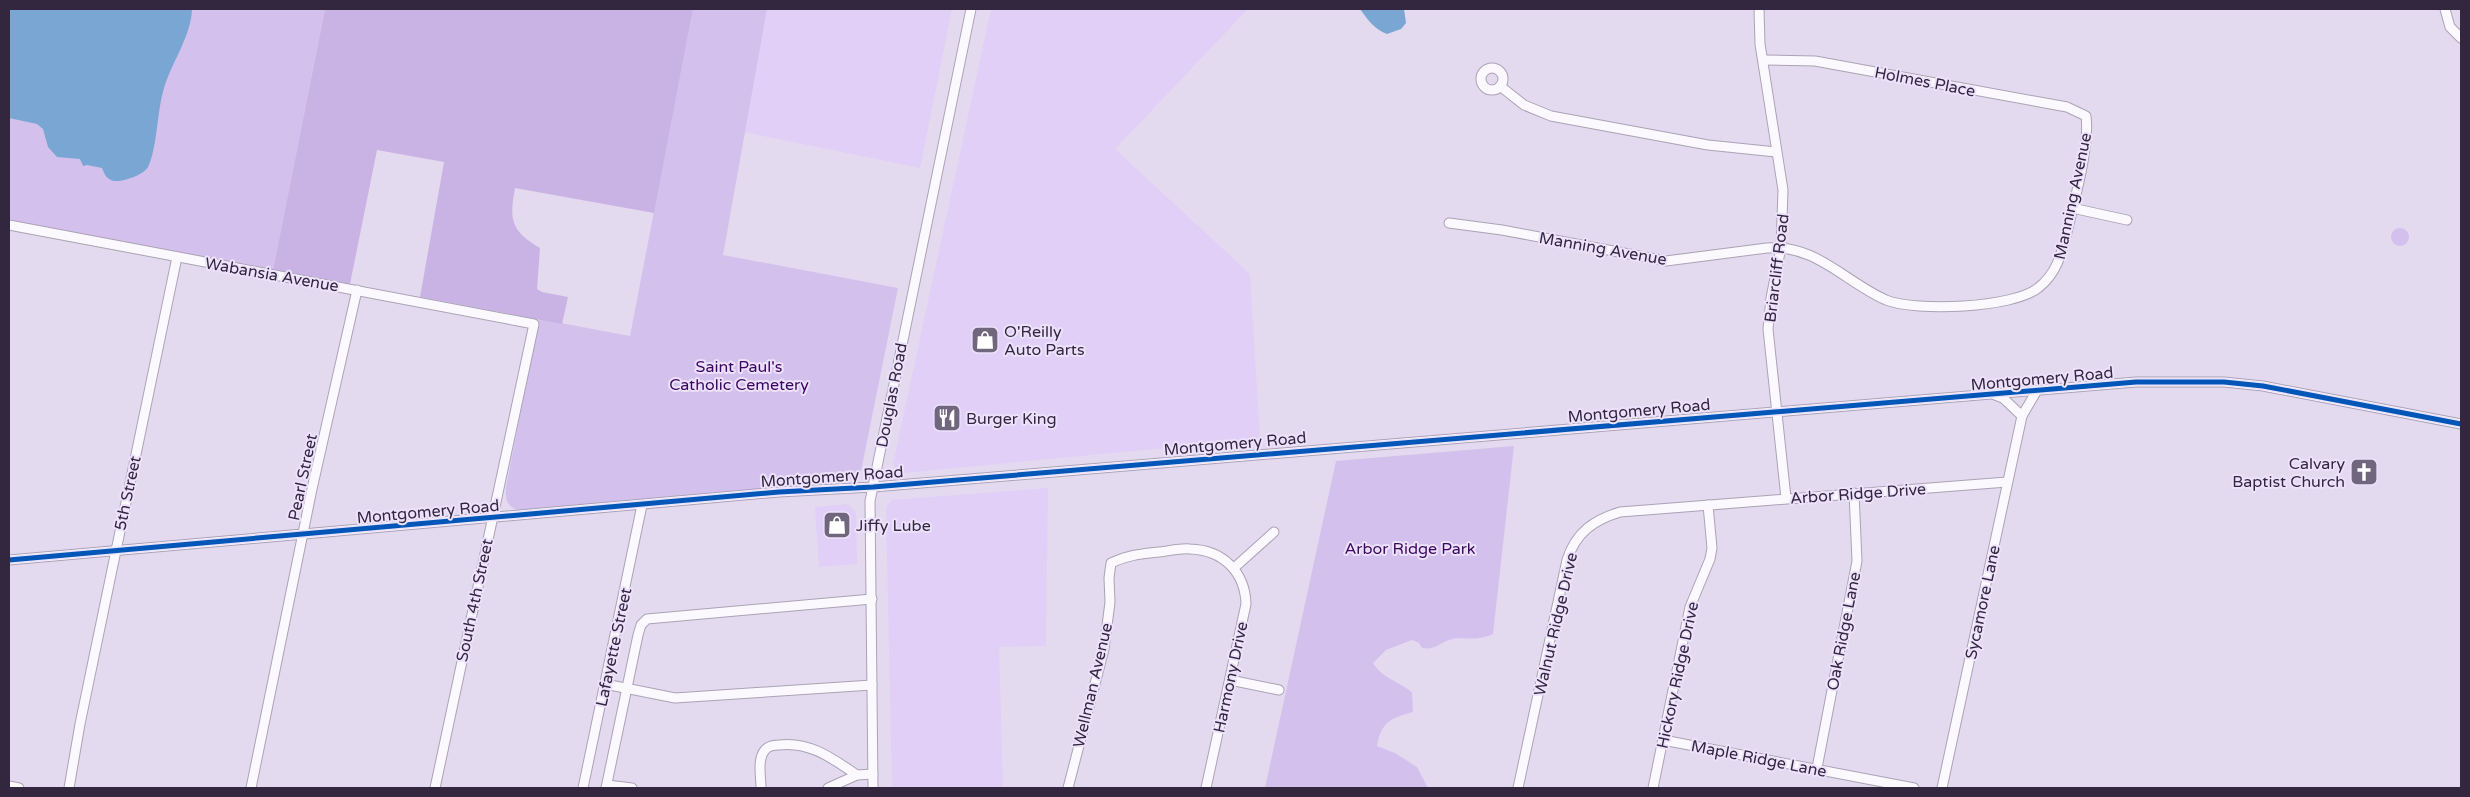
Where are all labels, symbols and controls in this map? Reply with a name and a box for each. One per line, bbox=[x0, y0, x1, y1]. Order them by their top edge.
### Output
street label: Holmes Place bbox=[1873, 62, 1977, 102]
street label: Manning Avenue bbox=[2050, 131, 2096, 261]
street label: Briarcliff Road bbox=[1760, 213, 1794, 324]
street label: Manning Avenue bbox=[1537, 228, 1668, 270]
street label: Wabansia Avenue bbox=[203, 253, 340, 297]
place label: O'Reilly Auto Parts bbox=[1004, 322, 1085, 360]
shop icon: O'Reilly Auto Parts bbox=[970, 325, 1000, 355]
street label: Douglas Road bbox=[872, 341, 912, 449]
park label: Saint Paul's Catholic Cemetery bbox=[669, 357, 809, 395]
street label: Montgomery Road bbox=[1970, 363, 2114, 395]
street label: Montgomery Road bbox=[1567, 395, 1711, 427]
restaurant icon: Burger King bbox=[932, 403, 962, 433]
place label: Burger King bbox=[966, 409, 1057, 429]
street label: Montgomery Road bbox=[1163, 428, 1307, 460]
street label: Pearl Street bbox=[284, 432, 322, 523]
street label: 5th Street bbox=[110, 454, 146, 532]
place label: Calvary Baptist Church bbox=[2232, 454, 2345, 492]
church icon: Calvary Baptist Church bbox=[2349, 457, 2379, 487]
street label: Montgomery Road bbox=[760, 462, 904, 492]
street label: Arbor Ridge Drive bbox=[1789, 479, 1927, 509]
street label: Montgomery Road bbox=[356, 496, 500, 528]
shop icon: Jiffy Lube bbox=[822, 510, 852, 540]
place label: Jiffy Lube bbox=[856, 516, 931, 536]
street label: South 4th Street bbox=[452, 537, 498, 663]
park label: Arbor Ridge Park bbox=[1344, 539, 1476, 559]
street label: Sycamore Lane bbox=[1961, 543, 2005, 661]
street label: Walnut Ridge Drive bbox=[1530, 551, 1582, 698]
street label: Oak Ridge Lane bbox=[1823, 570, 1865, 692]
street label: Lafayette Street bbox=[592, 586, 636, 709]
street label: Hickory Ridge Drive bbox=[1653, 600, 1703, 751]
street label: Harmony Drive bbox=[1209, 620, 1253, 735]
street label: Wellman Avenue bbox=[1069, 621, 1117, 750]
street label: Maple Ridge Lane bbox=[1689, 736, 1828, 782]

